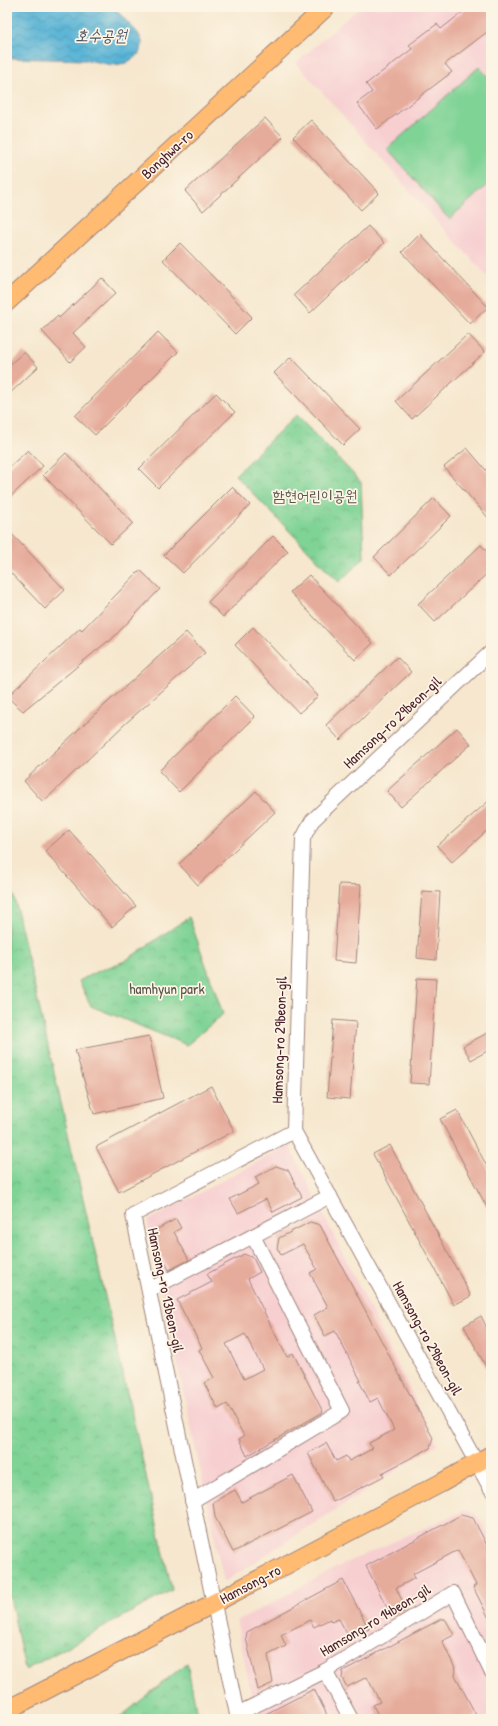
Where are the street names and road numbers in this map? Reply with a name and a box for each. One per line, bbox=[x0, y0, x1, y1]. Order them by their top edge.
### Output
street label: Bonghwa-ro bbox=[136, 124, 198, 184]
street label: Hamsong-ro 29beon-gil bbox=[338, 671, 446, 773]
street label: Hamsong-ro 29beon-gil bbox=[266, 976, 292, 1104]
street label: Hamsong-ro 13beon-gil bbox=[143, 1226, 189, 1354]
street label: Hamsong-ro 29beon-gil bbox=[388, 1277, 468, 1399]
street label: Hamsong-ro bbox=[216, 1559, 284, 1609]
street label: Hamsong-ro 14beon-gil bbox=[316, 1579, 434, 1661]

